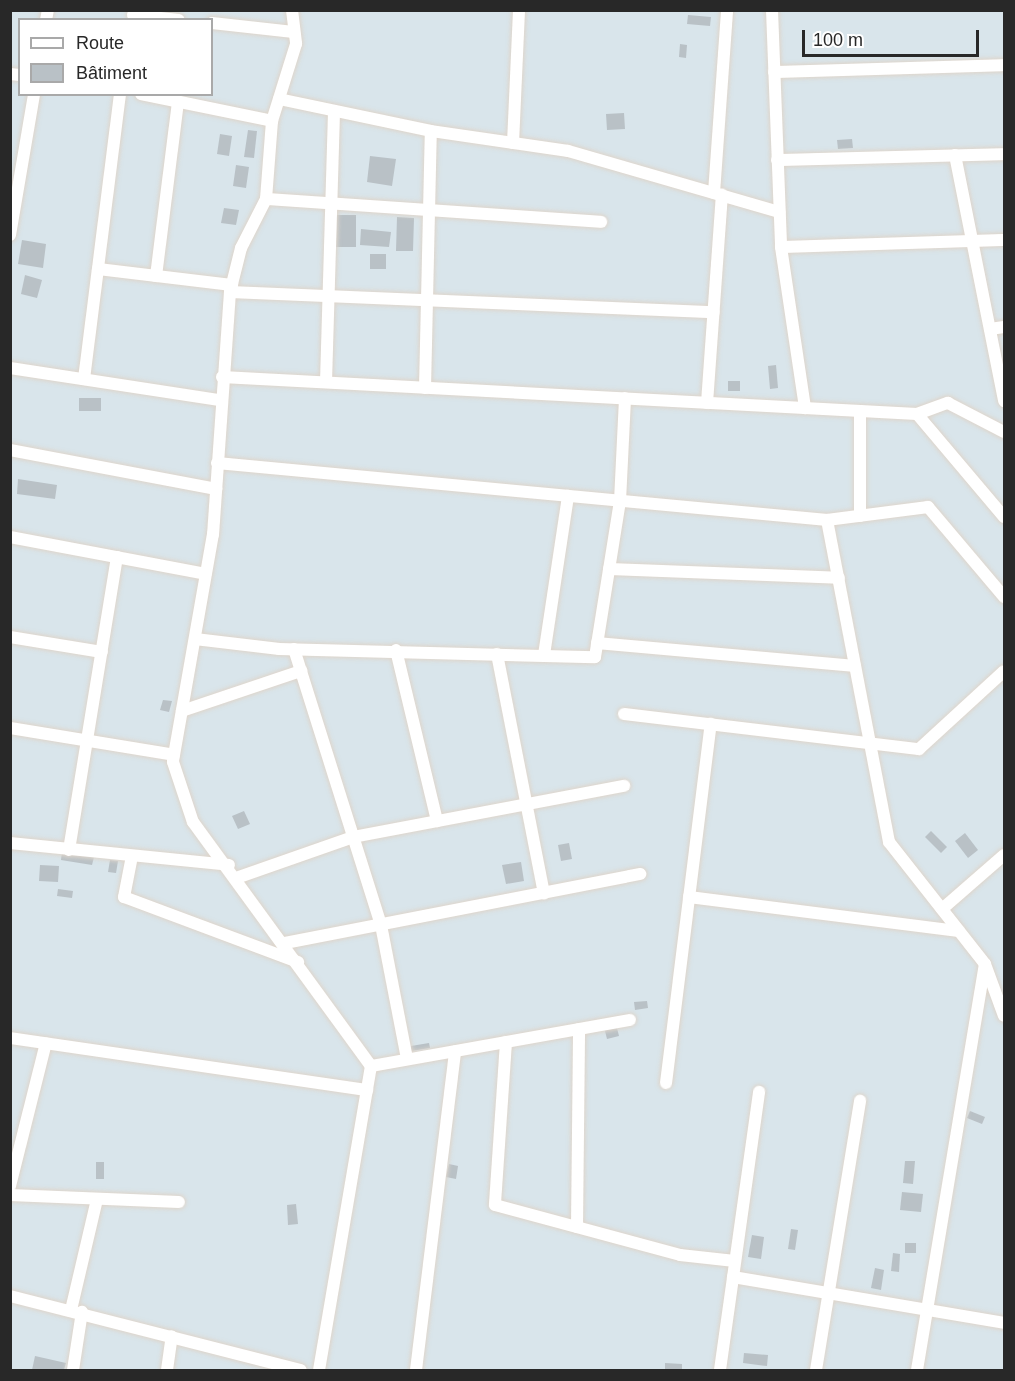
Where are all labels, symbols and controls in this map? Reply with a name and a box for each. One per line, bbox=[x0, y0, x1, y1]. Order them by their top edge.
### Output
legend bbox=[18, 18, 213, 96]
scale bar bbox=[805, 18, 982, 56]
text: 100 m bbox=[813, 30, 863, 50]
text: Route bbox=[76, 33, 124, 53]
text: Bâtiment bbox=[76, 63, 147, 83]

